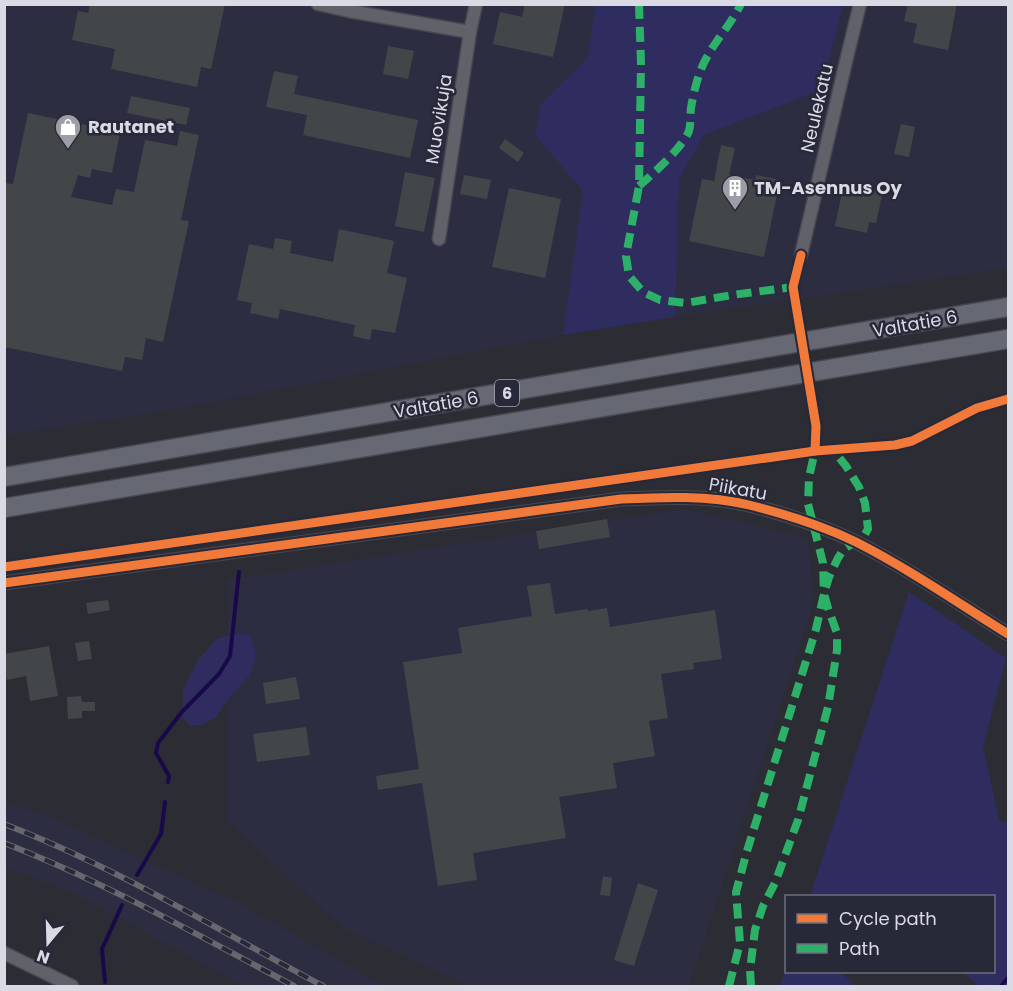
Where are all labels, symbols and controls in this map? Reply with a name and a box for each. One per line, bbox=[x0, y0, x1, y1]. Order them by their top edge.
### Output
street label: Neulekatu bbox=[794, 61, 839, 155]
street label: Muovikuja bbox=[419, 72, 458, 166]
shop icon: Rautanet bbox=[53, 112, 83, 150]
place label: Rautanet bbox=[88, 114, 174, 139]
building icon: TM-Asennus Oy bbox=[720, 173, 750, 211]
place label: TM-Asennus Oy bbox=[754, 175, 902, 200]
street label: Valtatie 6 bbox=[870, 304, 959, 343]
road number: 6 bbox=[495, 380, 519, 406]
street label: Valtatie 6 bbox=[391, 385, 480, 424]
street label: Piikatu bbox=[707, 471, 769, 506]
legend bbox=[785, 895, 995, 973]
text: Cycle path bbox=[839, 906, 937, 931]
north arrow bbox=[18, 913, 78, 973]
text: Path bbox=[839, 936, 880, 961]
text: N bbox=[34, 944, 53, 970]

